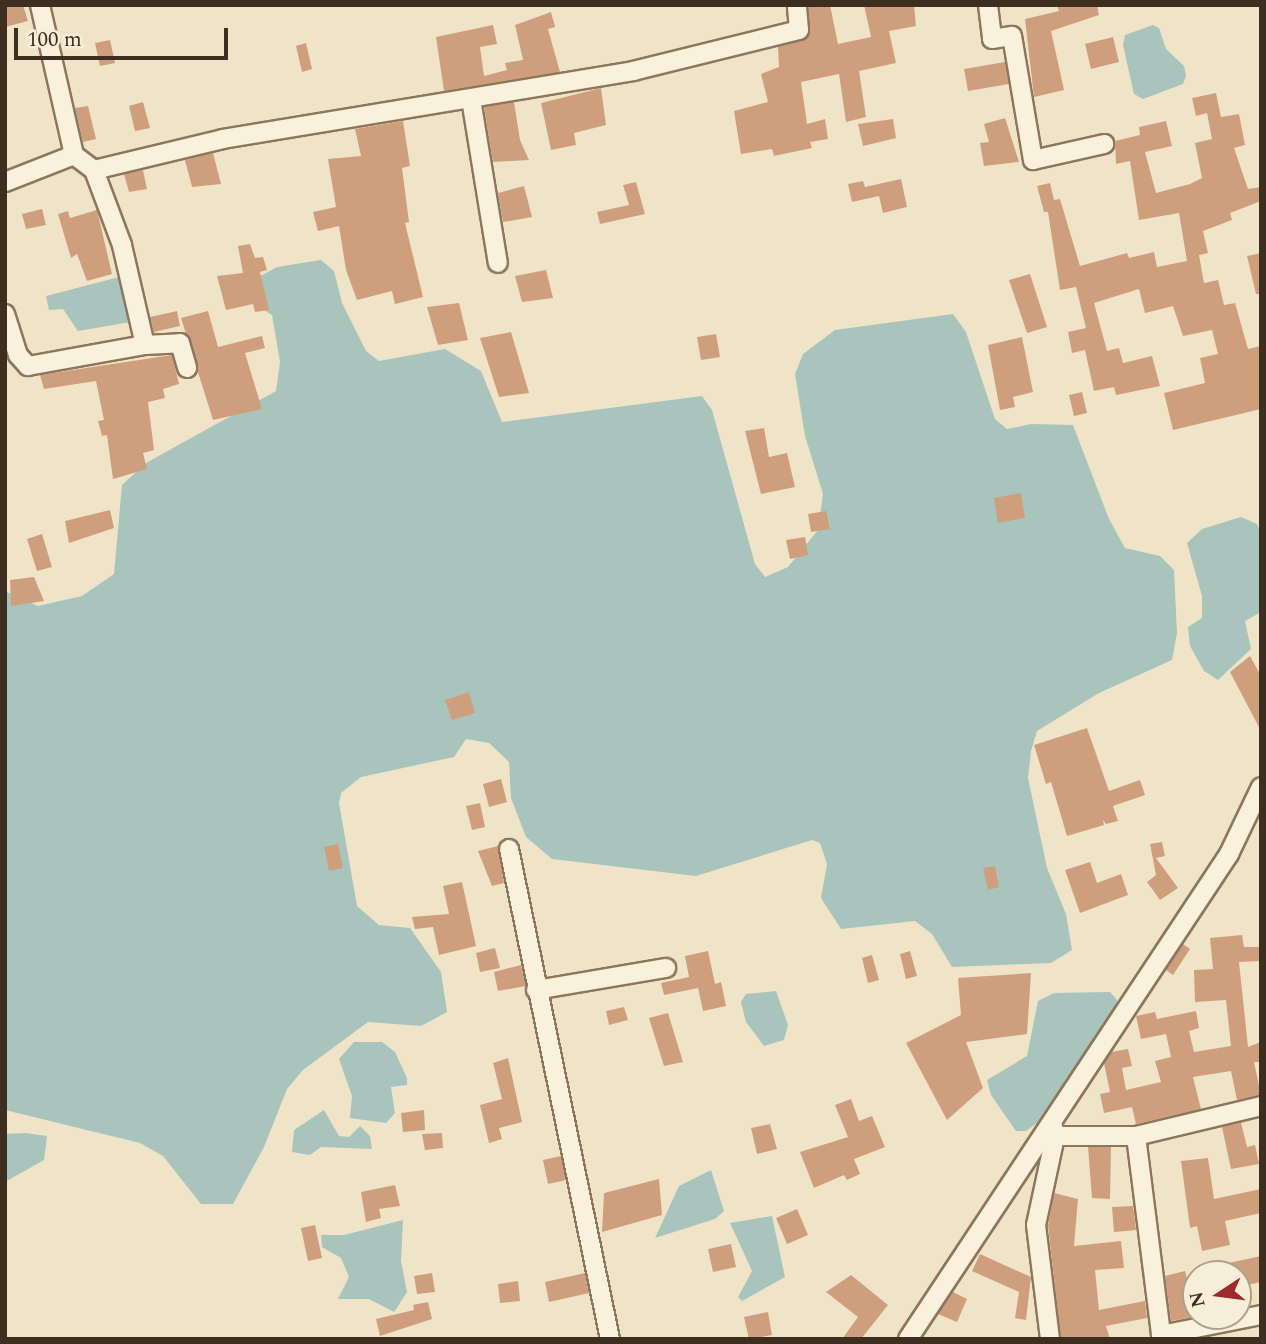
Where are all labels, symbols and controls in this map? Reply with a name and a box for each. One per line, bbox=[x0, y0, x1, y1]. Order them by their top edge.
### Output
scale bar bbox=[18, 14, 231, 58]
text: 100 m bbox=[27, 24, 82, 56]
north arrow bbox=[1182, 1260, 1252, 1330]
text: N bbox=[1182, 1289, 1214, 1310]

